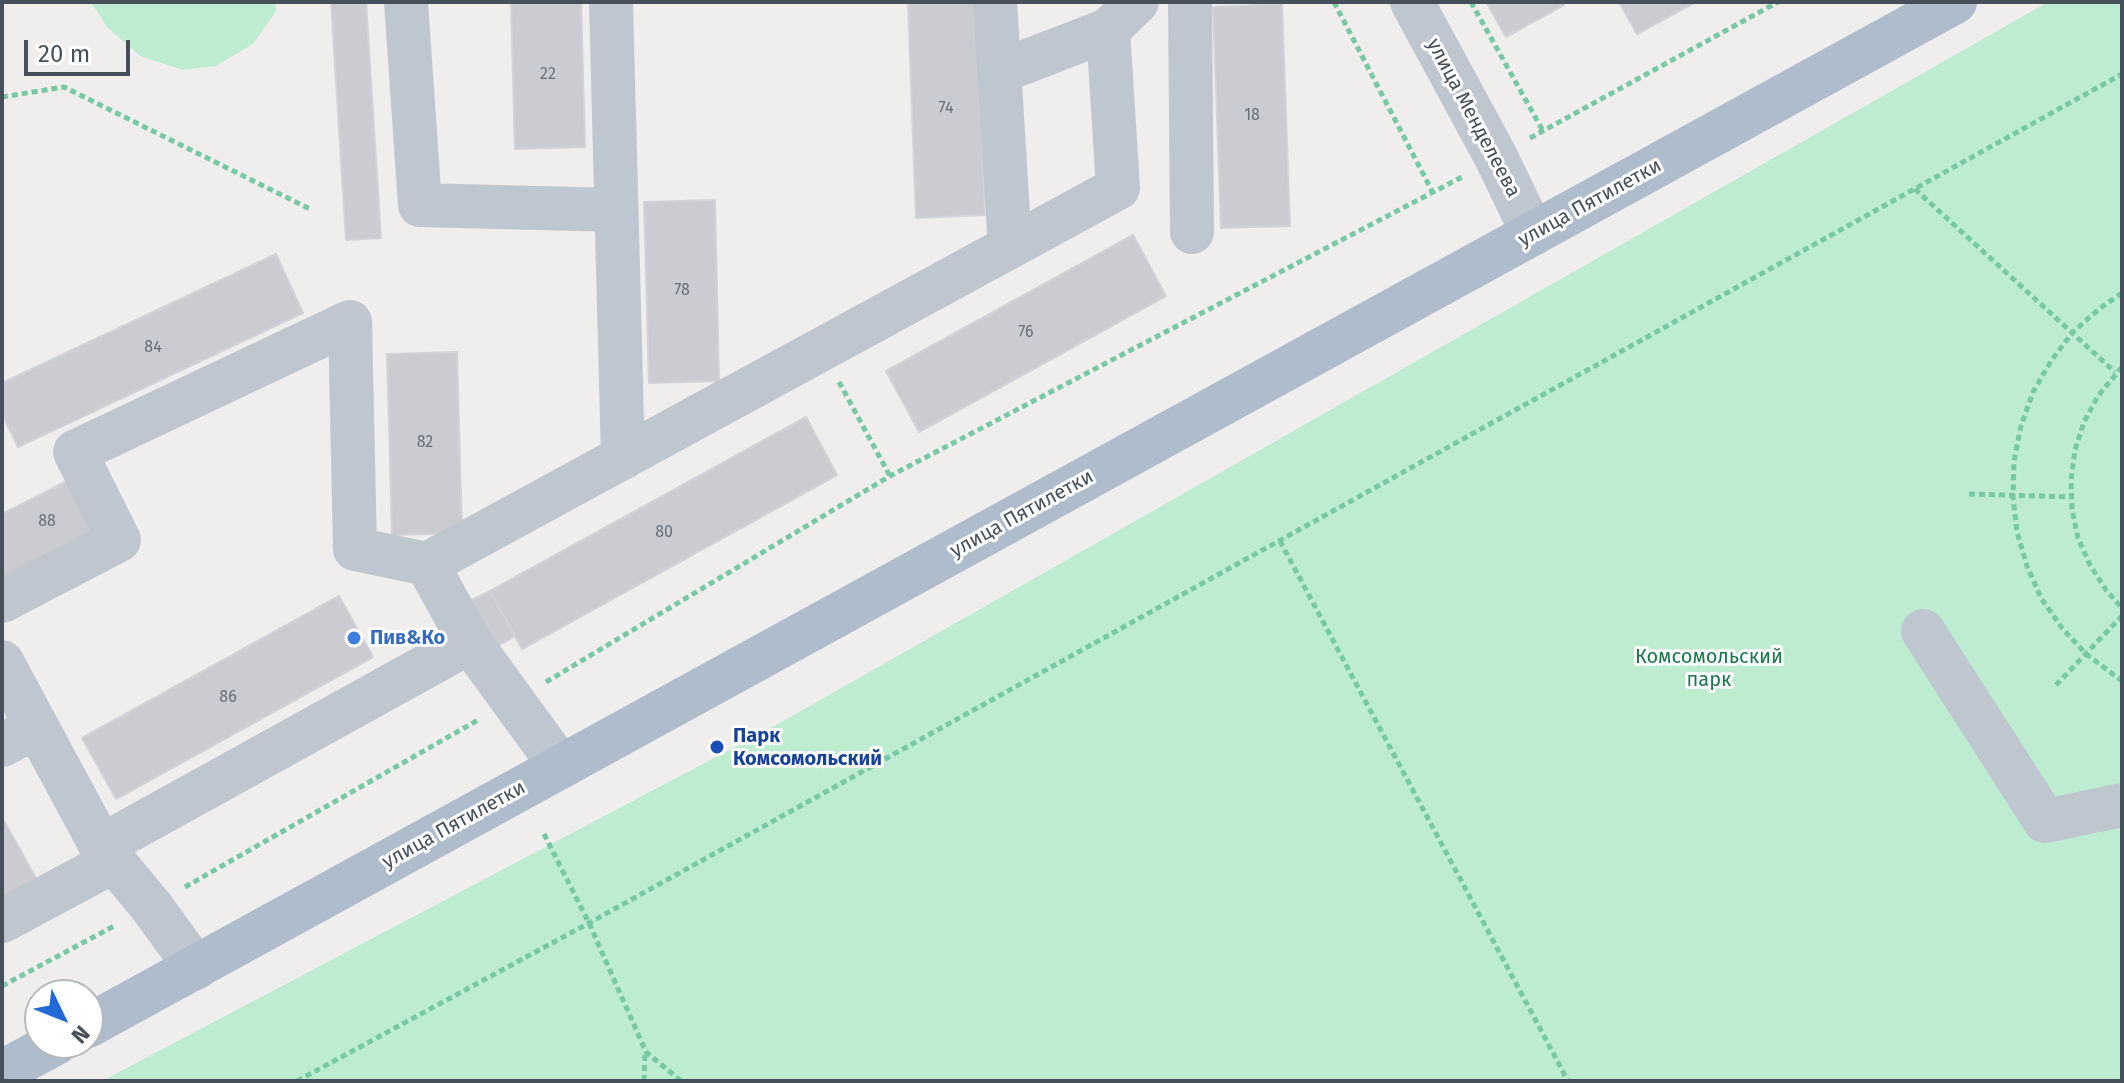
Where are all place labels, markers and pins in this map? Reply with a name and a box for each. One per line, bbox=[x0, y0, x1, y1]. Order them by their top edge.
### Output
place label: Пив&Ко bbox=[370, 626, 445, 650]
marker: Пив&Ко bbox=[345, 629, 363, 647]
place label: Парк Комсомольский bbox=[733, 724, 882, 771]
marker: Парк Комсомольский bbox=[708, 738, 726, 756]

